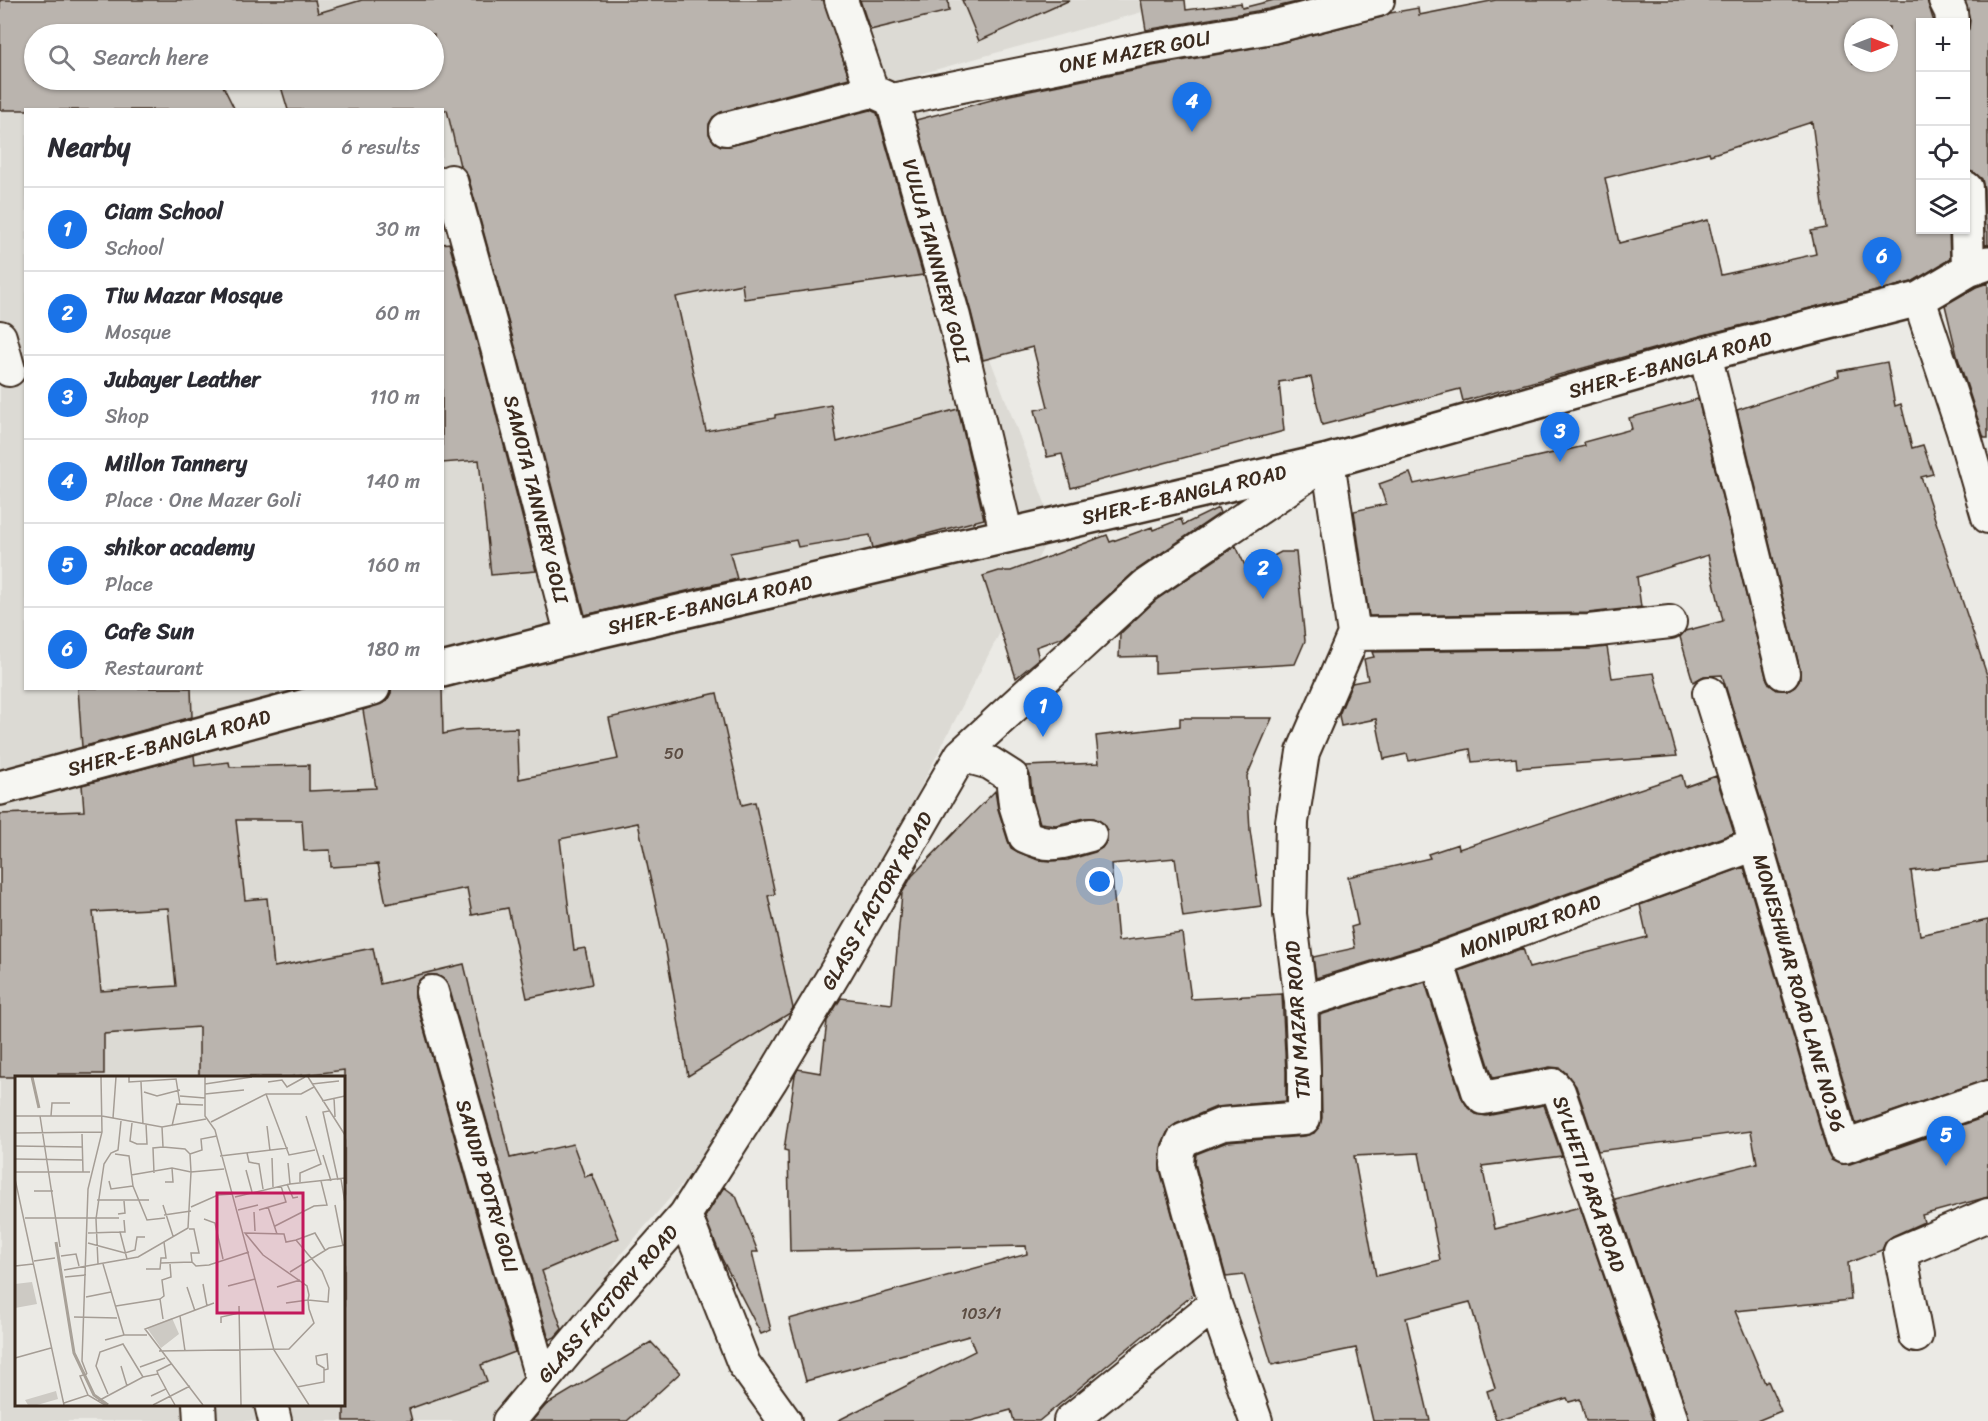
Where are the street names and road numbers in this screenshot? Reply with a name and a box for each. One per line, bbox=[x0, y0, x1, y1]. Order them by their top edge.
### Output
street label: ONE MAZER GOLI bbox=[1056, 20, 1214, 84]
street label: VULUA TANNNERY GOLI bbox=[892, 155, 980, 368]
street label: SHER-E-BANGLA ROAD bbox=[1564, 321, 1776, 409]
street label: SAMOTA TANNERY GOLI bbox=[493, 391, 579, 608]
street label: SHER-E-BANGLA ROAD bbox=[1078, 454, 1290, 536]
street label: SHER-E-BANGLA ROAD bbox=[604, 564, 816, 646]
street label: SHER-E-BANGLA ROAD bbox=[63, 699, 275, 787]
street label: GLASS FACTORY ROAD bbox=[811, 805, 943, 997]
street label: MONESHWAR ROAD LANE NO.96 bbox=[1742, 850, 1856, 1136]
street label: MONIPURI ROAD bbox=[1454, 884, 1606, 968]
street label: TIN MAZAR ROAD bbox=[1275, 940, 1321, 1100]
street label: SYLHETI PARA ROAD bbox=[1542, 1091, 1636, 1277]
street label: SANDIP POTRY GOLI bbox=[445, 1095, 529, 1277]
street label: GLASS FACTORY ROAD bbox=[529, 1216, 687, 1392]

